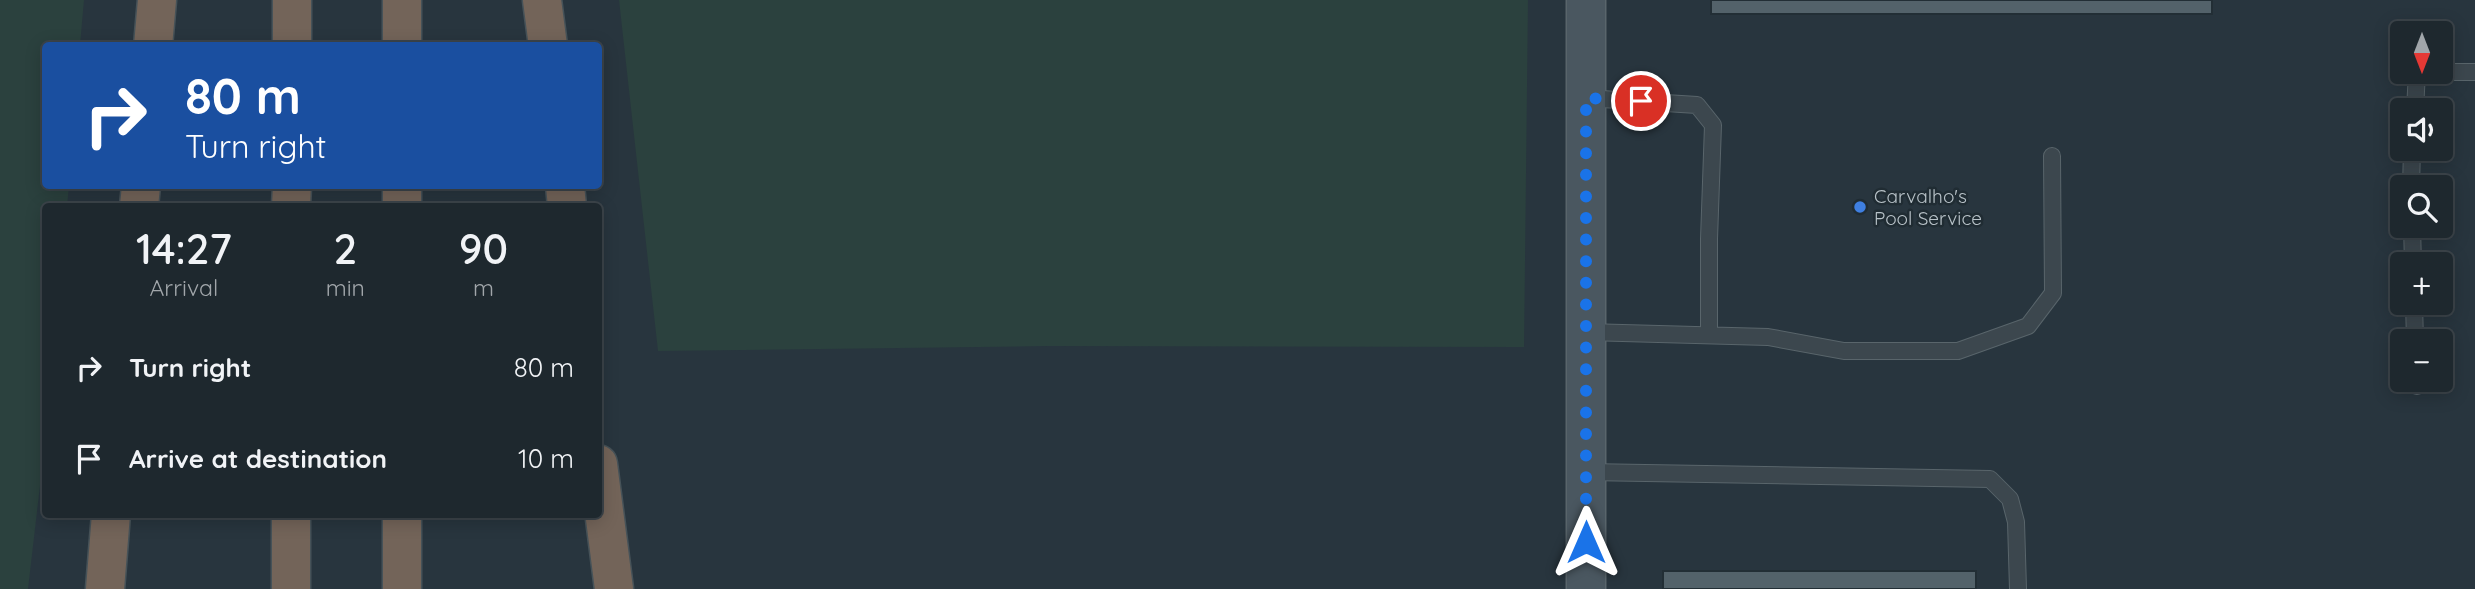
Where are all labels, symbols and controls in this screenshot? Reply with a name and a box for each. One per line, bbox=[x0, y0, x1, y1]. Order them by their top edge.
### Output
north arrow bbox=[2390, 21, 2454, 84]
map controls bbox=[2390, 21, 2453, 392]
text: 80 m bbox=[185, 65, 301, 126]
icon: right bbox=[70, 70, 161, 161]
pin bbox=[1611, 71, 1671, 131]
icon: arrive bbox=[1622, 82, 1660, 120]
button: sound bbox=[2390, 98, 2453, 161]
text: Turn right bbox=[185, 126, 326, 166]
button: search bbox=[2390, 175, 2453, 238]
place label: Carvalho's Pool Service bbox=[1874, 184, 1982, 230]
marker: Carvalho's Pool Service bbox=[1852, 199, 1868, 215]
text: 14:27 bbox=[136, 222, 232, 275]
text: 2 bbox=[333, 222, 357, 275]
text: 90 bbox=[459, 222, 508, 275]
button: + bbox=[2390, 252, 2453, 315]
text: Arrival bbox=[149, 273, 218, 302]
text: min bbox=[326, 273, 365, 302]
text: m bbox=[473, 273, 494, 302]
button: − bbox=[2390, 329, 2453, 392]
icon: right bbox=[70, 349, 108, 387]
text: Turn right bbox=[129, 351, 251, 384]
text: 80 m bbox=[514, 351, 574, 384]
icon: arrive bbox=[70, 440, 108, 478]
text: Arrive at destination bbox=[129, 442, 387, 475]
text: 10 m bbox=[518, 442, 574, 475]
position arrow bbox=[1549, 505, 1623, 579]

